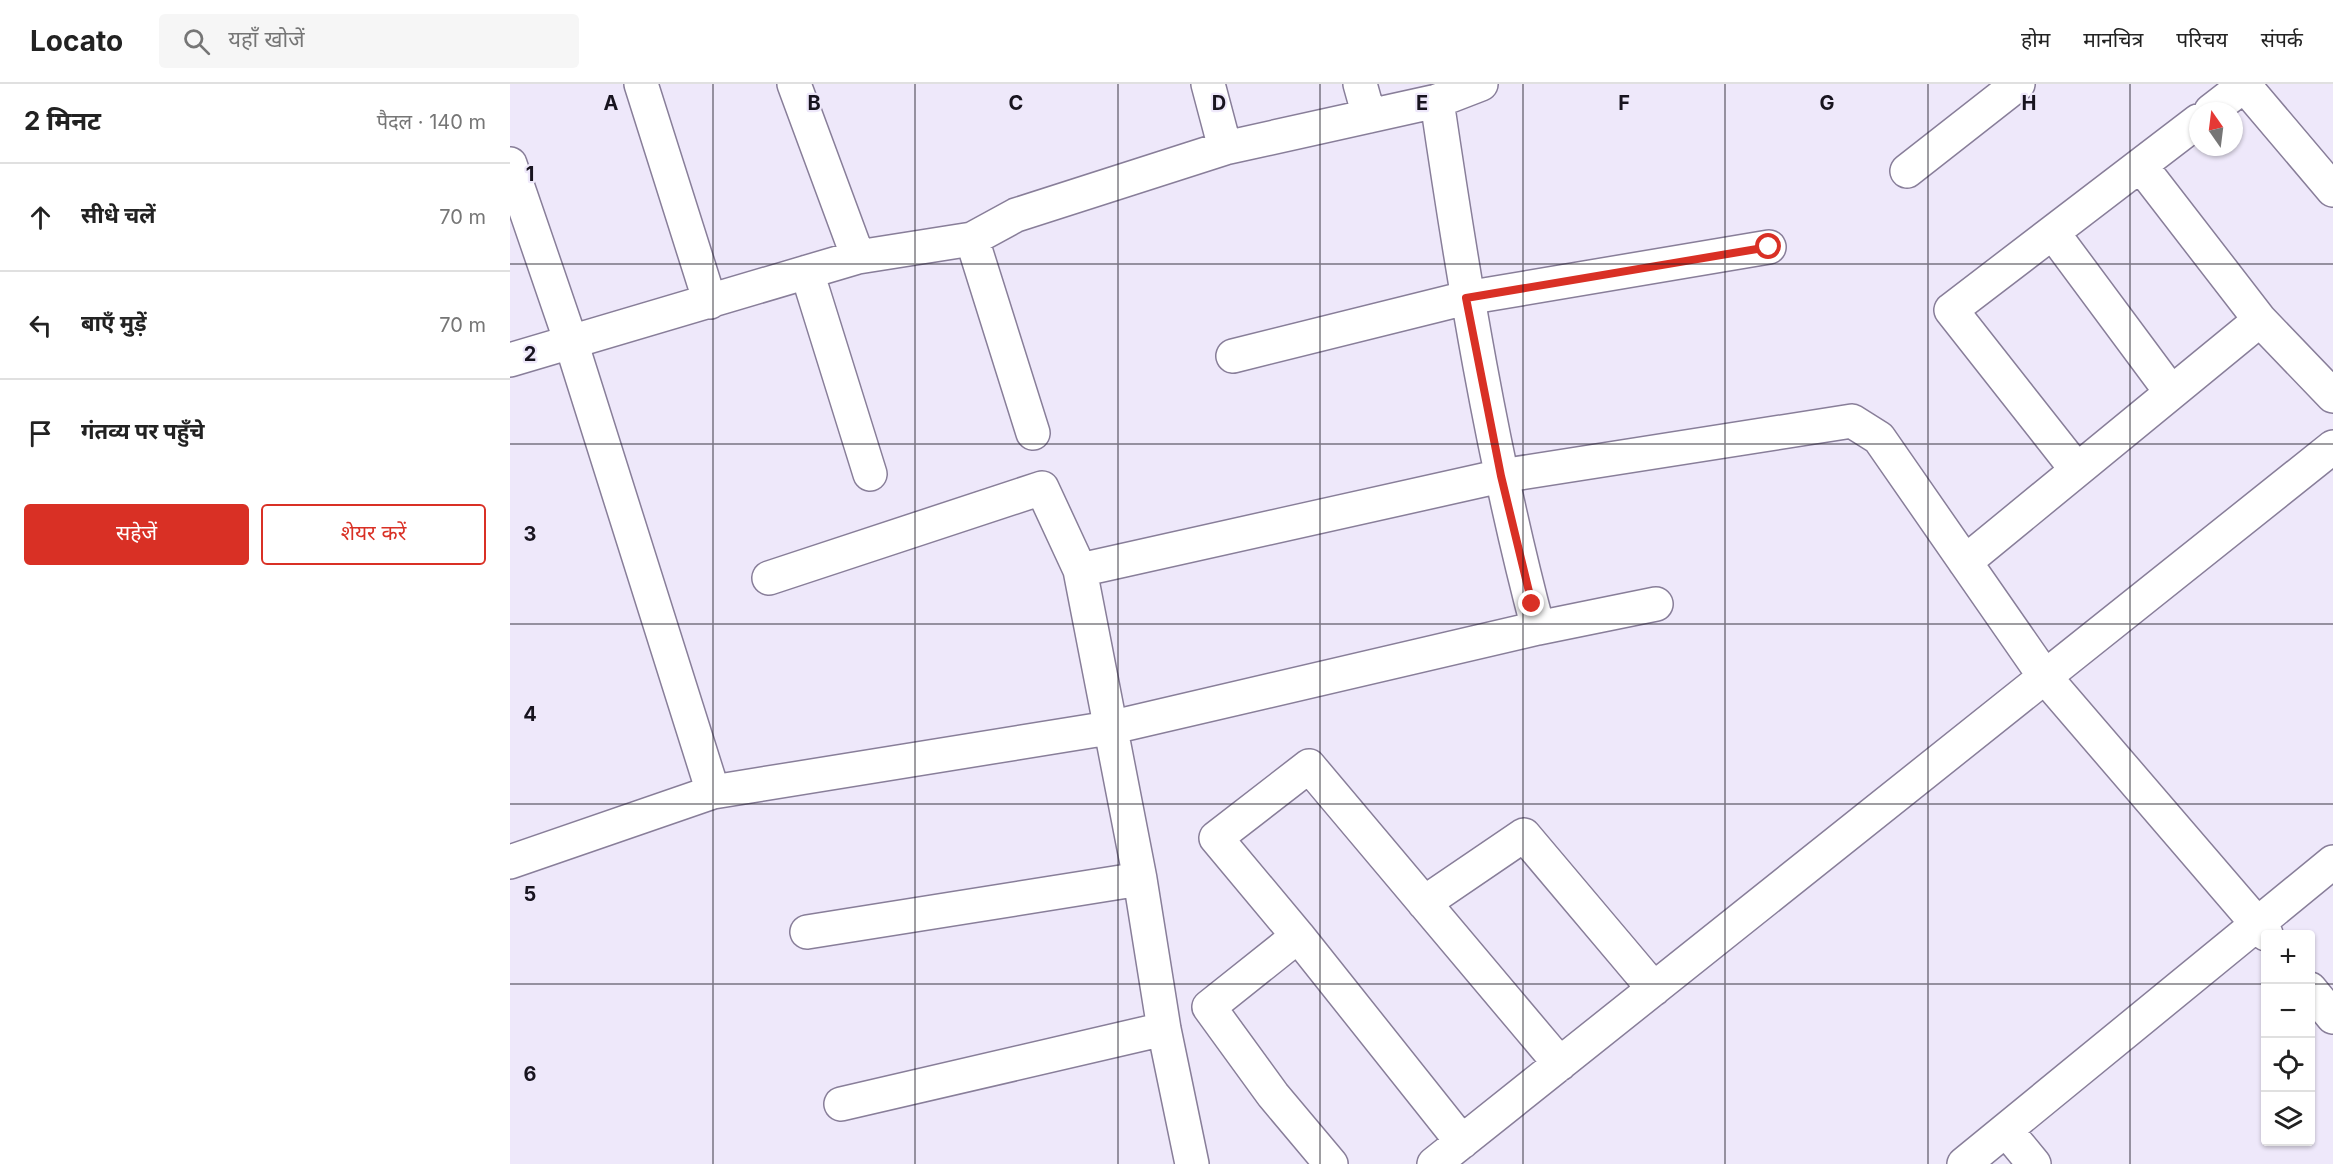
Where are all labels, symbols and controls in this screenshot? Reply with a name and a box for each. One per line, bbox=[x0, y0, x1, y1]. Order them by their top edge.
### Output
search box bbox=[159, 14, 579, 68]
text: Locato bbox=[30, 24, 123, 58]
icon: search bbox=[180, 25, 213, 58]
text: यहाँ खोजें bbox=[228, 26, 305, 52]
text: होम bbox=[2021, 27, 2050, 52]
text: मानचित्र bbox=[2083, 27, 2143, 52]
text: परिचय bbox=[2176, 27, 2228, 52]
text: संपर्क bbox=[2261, 27, 2303, 52]
text: A bbox=[604, 91, 619, 115]
text: B bbox=[807, 91, 821, 115]
text: C bbox=[1009, 91, 1023, 115]
text: D bbox=[1212, 91, 1226, 115]
text: E bbox=[1416, 91, 1428, 115]
text: F bbox=[1618, 91, 1630, 115]
text: G bbox=[1819, 91, 1835, 115]
text: H bbox=[2022, 91, 2036, 115]
north arrow bbox=[2189, 102, 2243, 156]
text: 2 मिनट bbox=[24, 105, 101, 136]
text: पैदल · 140 m bbox=[377, 110, 486, 134]
text: 1 bbox=[526, 162, 534, 186]
icon: ahead bbox=[24, 201, 57, 234]
text: सीधे चलें bbox=[81, 202, 156, 228]
text: 70 m bbox=[439, 205, 486, 229]
route start bbox=[1755, 233, 1781, 259]
icon: left bbox=[24, 309, 57, 342]
text: बाएँ मुड़ें bbox=[81, 310, 147, 336]
text: 70 m bbox=[439, 313, 486, 337]
text: 2 bbox=[524, 342, 536, 366]
icon: arrive bbox=[24, 417, 57, 450]
text: गंतव्य पर पहुँचे bbox=[81, 418, 205, 444]
button: सहेजें bbox=[24, 504, 249, 565]
button: शेयर करें bbox=[261, 504, 486, 565]
text: 3 bbox=[524, 522, 536, 546]
route end bbox=[1518, 590, 1544, 616]
text: 4 bbox=[523, 702, 537, 726]
text: 5 bbox=[524, 882, 536, 906]
map controls bbox=[2261, 930, 2315, 1146]
button: + bbox=[2261, 930, 2315, 984]
button: − bbox=[2261, 984, 2315, 1038]
button: locate bbox=[2261, 1038, 2315, 1092]
text: 6 bbox=[524, 1062, 537, 1086]
button: layers bbox=[2261, 1092, 2315, 1146]

